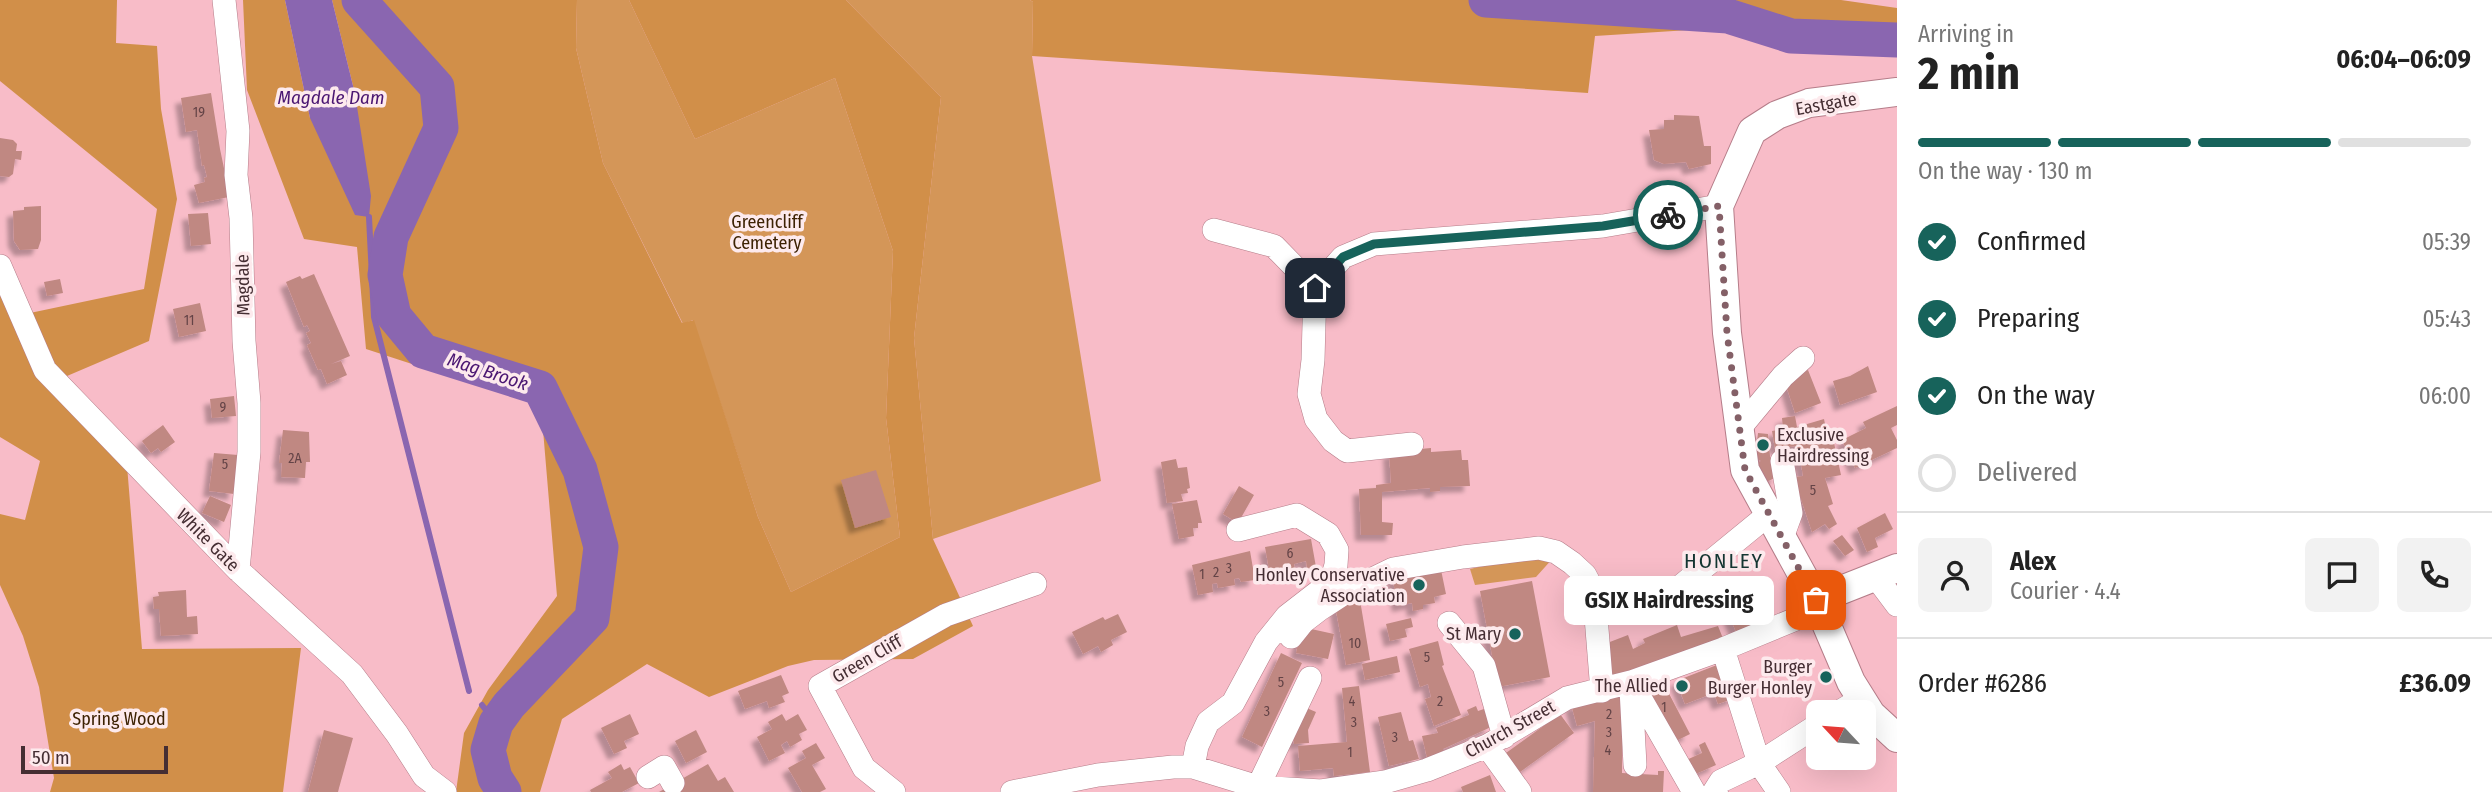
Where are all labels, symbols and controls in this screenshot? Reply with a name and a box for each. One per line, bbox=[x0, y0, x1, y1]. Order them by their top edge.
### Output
text: Arriving in bbox=[1918, 20, 2014, 48]
text: 06:04–06:09 bbox=[2336, 44, 2471, 75]
text: 2 min bbox=[1918, 46, 2020, 101]
water label: Magdale Dam bbox=[278, 86, 384, 109]
street label: Eastgate bbox=[1794, 88, 1858, 120]
house number: 19 bbox=[193, 104, 205, 121]
text: On the way · 130 m bbox=[1918, 157, 2092, 185]
courier bbox=[1633, 180, 1703, 250]
icon: bike bbox=[1649, 196, 1687, 234]
park label: Greencliff Cemetery bbox=[731, 211, 804, 254]
icon: check bbox=[1918, 223, 1956, 261]
text: Confirmed bbox=[1977, 226, 2087, 257]
text: 05:39 bbox=[2422, 228, 2471, 256]
street label: Magdale bbox=[231, 254, 255, 316]
pin bbox=[1285, 258, 1345, 318]
icon: home bbox=[1296, 269, 1334, 307]
icon: check bbox=[1918, 300, 1956, 338]
text: Preparing bbox=[1977, 303, 2079, 334]
text: 05:43 bbox=[2423, 305, 2471, 333]
house number: 11 bbox=[184, 312, 194, 329]
water label: Mag Brook bbox=[445, 348, 531, 395]
icon: check bbox=[1918, 377, 1956, 415]
text: On the way bbox=[1977, 380, 2095, 411]
text: 06:00 bbox=[2419, 382, 2471, 410]
house number: 9 bbox=[220, 399, 227, 416]
place label: Exclusive Hairdressing bbox=[1777, 424, 1870, 467]
marker: Exclusive Hairdressing bbox=[1755, 437, 1771, 453]
house number: 2A bbox=[288, 450, 302, 467]
house number: 5 bbox=[222, 456, 228, 473]
text: Delivered bbox=[1977, 457, 2078, 488]
house number: 5 bbox=[1810, 482, 1816, 499]
street label: White Gate bbox=[172, 504, 244, 576]
button: person bbox=[1918, 538, 1992, 612]
button: chat bbox=[2305, 538, 2379, 612]
button: phone bbox=[2397, 538, 2471, 612]
house number: 6 bbox=[1287, 545, 1294, 562]
text: Alex bbox=[2010, 546, 2056, 577]
district label: HONLEY bbox=[1684, 548, 1764, 574]
house number: 3 bbox=[1226, 560, 1232, 577]
house number: 2 bbox=[1213, 564, 1219, 581]
place label: Honley Conservative Association bbox=[1255, 564, 1405, 607]
house number: 1 bbox=[1199, 566, 1205, 583]
pin bbox=[1786, 570, 1846, 630]
callout: GSIX Hairdressing bbox=[1564, 576, 1774, 624]
marker: Honley Conservative Association bbox=[1411, 577, 1427, 593]
text: Courier · 4.4 bbox=[2010, 577, 2121, 605]
icon: bag bbox=[1797, 581, 1835, 619]
text: GSIX Hairdressing bbox=[1584, 586, 1754, 614]
place label: St Mary bbox=[1446, 623, 1501, 645]
marker: St Mary bbox=[1507, 626, 1523, 642]
street label: Green Cliff bbox=[828, 630, 907, 688]
house number: 10 bbox=[1349, 635, 1361, 652]
house number: 5 bbox=[1424, 649, 1430, 666]
place label: Burger Burger Honley bbox=[1708, 656, 1813, 699]
text: Order #6286 bbox=[1918, 668, 2047, 699]
text: £36.09 bbox=[2399, 668, 2471, 699]
marker: Burger Burger Honley bbox=[1818, 669, 1834, 685]
house number: 5 bbox=[1278, 674, 1284, 691]
place label: The Allied bbox=[1595, 675, 1668, 697]
marker: The Allied bbox=[1674, 678, 1690, 694]
house number: 4 bbox=[1349, 693, 1356, 710]
house number: 2 bbox=[1437, 693, 1443, 710]
street label: Church Street bbox=[1461, 695, 1559, 763]
house number: 1 bbox=[1661, 699, 1667, 716]
north arrow bbox=[1806, 700, 1876, 770]
map controls bbox=[1806, 700, 1876, 770]
house number: 3 bbox=[1264, 703, 1270, 720]
house number: 2 bbox=[1606, 706, 1612, 723]
park label: Spring Wood bbox=[72, 708, 166, 730]
house number: 3 bbox=[1351, 714, 1357, 731]
house number: 3 bbox=[1606, 724, 1612, 741]
house number: 3 bbox=[1392, 729, 1398, 746]
house number: 4 bbox=[1605, 742, 1612, 759]
scale bar bbox=[21, 743, 168, 775]
house number: 1 bbox=[1347, 744, 1353, 761]
text: 50 m bbox=[32, 746, 70, 769]

